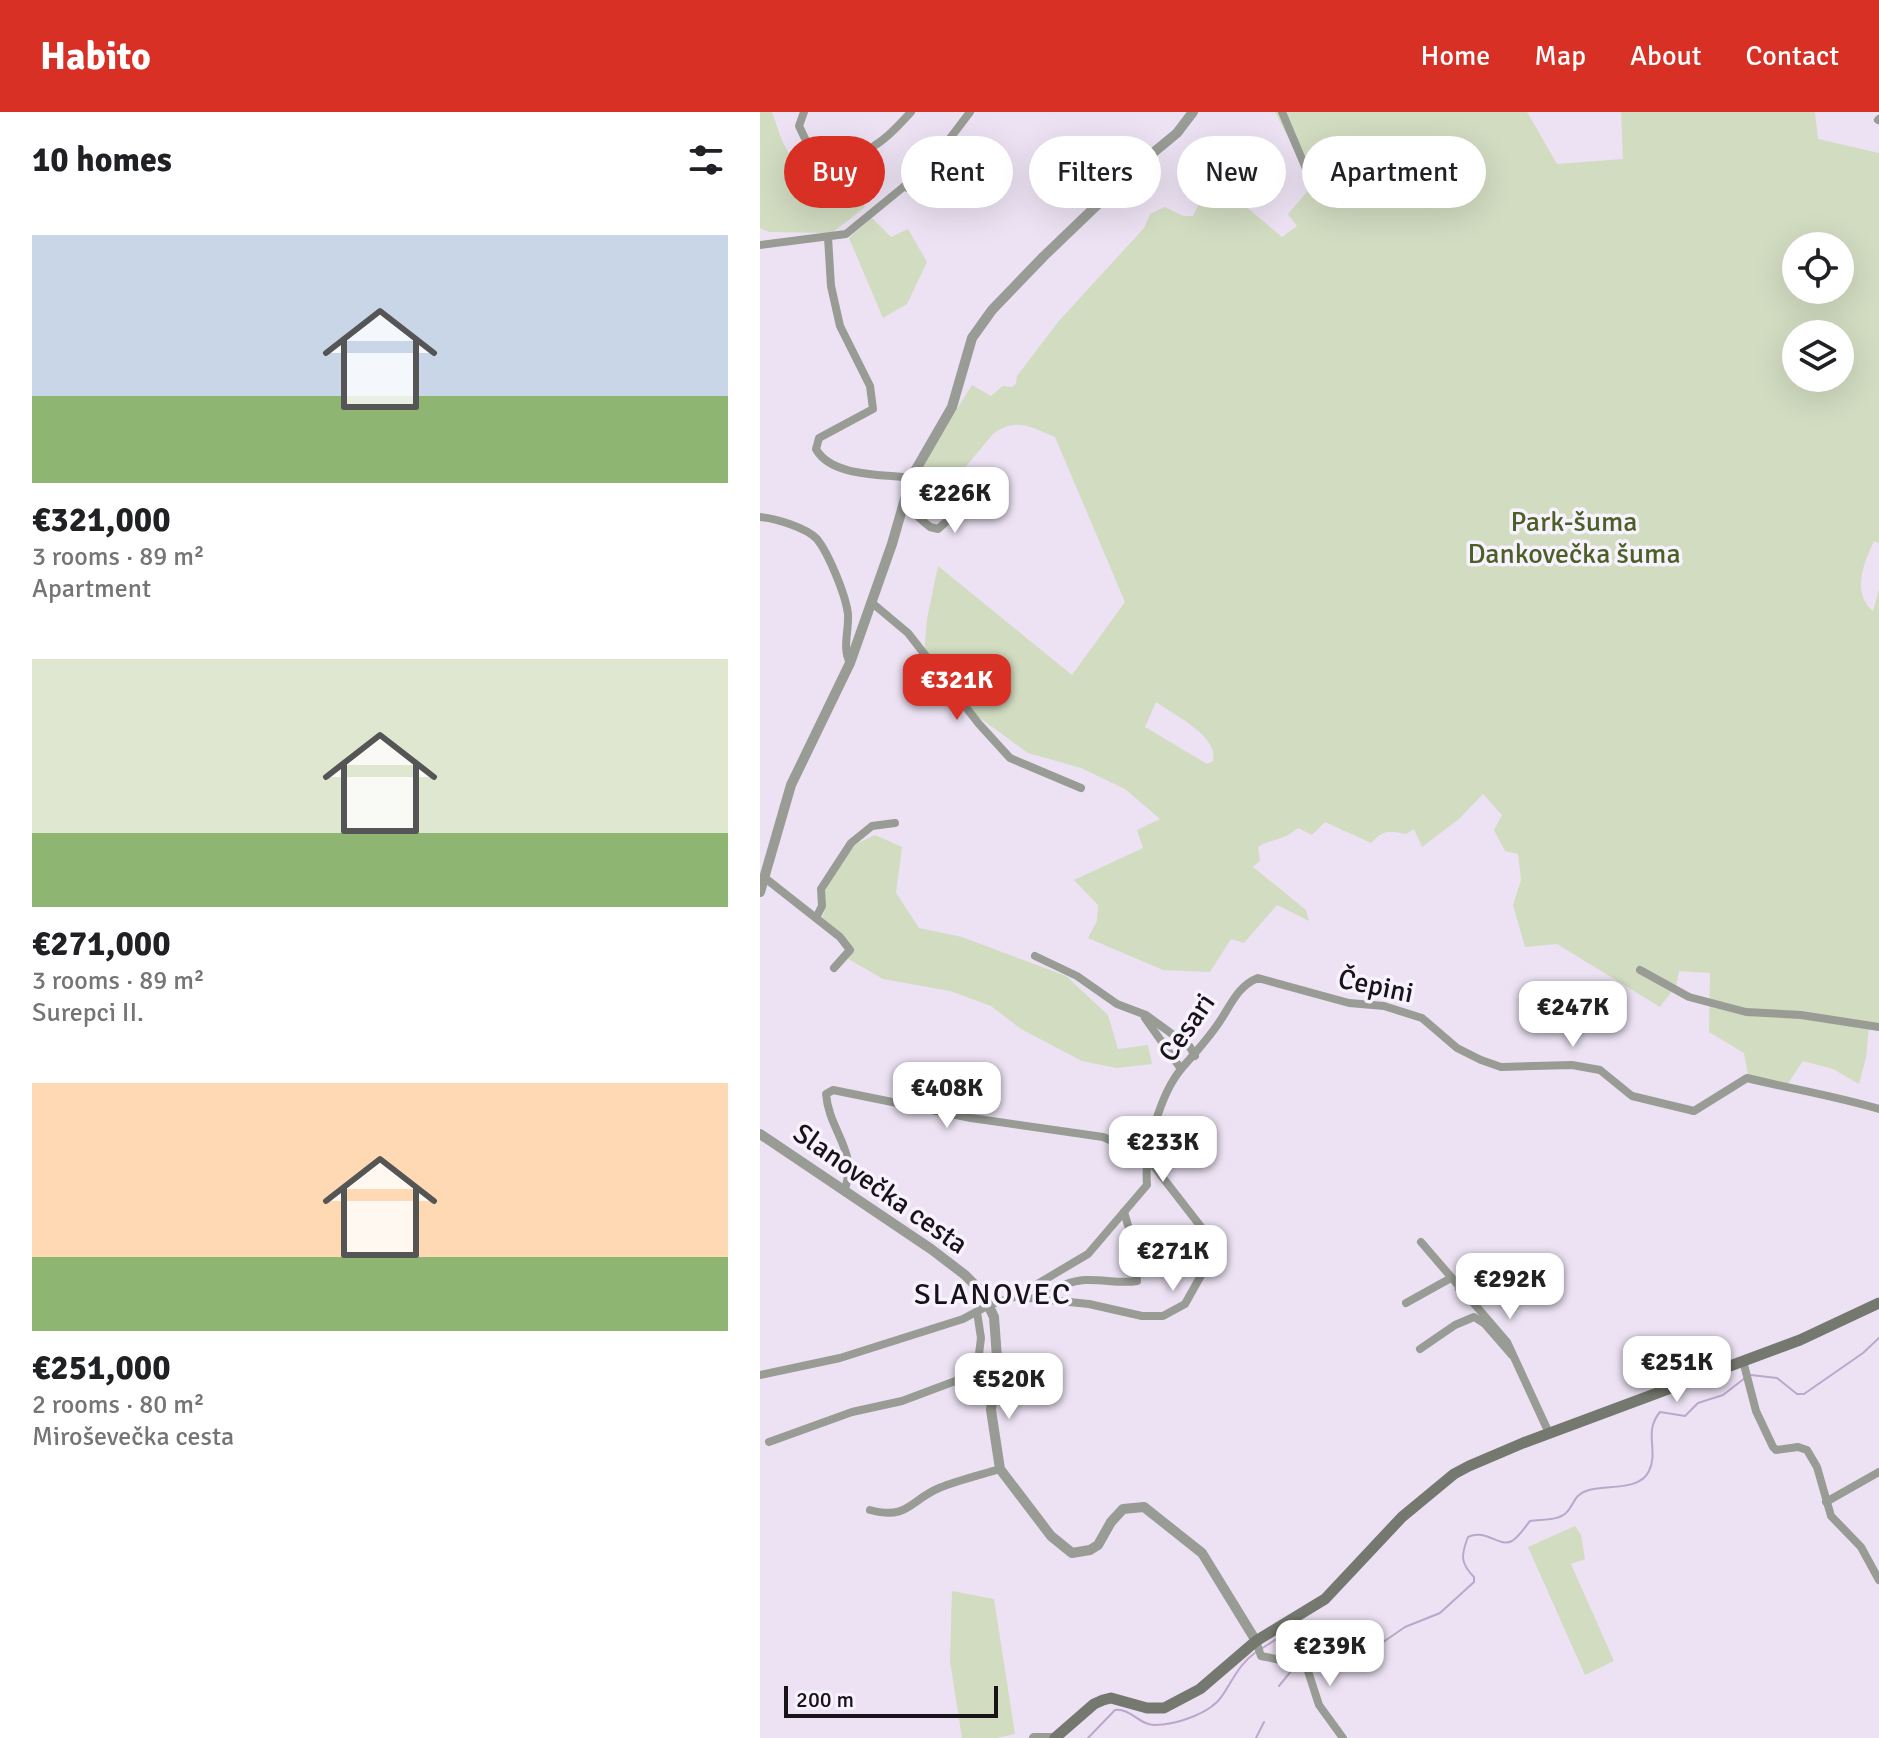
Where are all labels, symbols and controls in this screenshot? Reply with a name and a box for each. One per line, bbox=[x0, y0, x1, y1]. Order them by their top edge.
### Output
text: Habito bbox=[40, 33, 151, 80]
text: Home bbox=[1421, 39, 1490, 73]
text: Map bbox=[1534, 39, 1586, 73]
text: About bbox=[1630, 39, 1702, 73]
text: Contact bbox=[1746, 39, 1839, 73]
chip: Buy bbox=[784, 136, 885, 208]
chip: Rent bbox=[901, 136, 1013, 208]
chip: Filters bbox=[1029, 136, 1161, 208]
chip: New bbox=[1177, 136, 1286, 208]
chip: Apartment bbox=[1302, 136, 1486, 208]
icon: filters bbox=[684, 138, 728, 182]
text: 10 homes bbox=[32, 139, 172, 181]
map controls bbox=[1782, 232, 1854, 392]
button: locate bbox=[1782, 232, 1854, 304]
icon: home bbox=[308, 287, 452, 431]
button: layers bbox=[1782, 320, 1854, 392]
pin: €226K bbox=[899, 467, 1011, 535]
text: €226K bbox=[919, 477, 991, 509]
text: €321,000 bbox=[32, 499, 171, 541]
park label: Park-šuma Dankovečka šuma bbox=[1467, 505, 1681, 571]
text: 3 rooms · 89 m² bbox=[32, 541, 205, 573]
text: Apartment bbox=[32, 573, 151, 605]
pin: €321K bbox=[901, 654, 1013, 722]
text: €321K bbox=[921, 664, 993, 696]
icon: home bbox=[308, 711, 452, 855]
text: €271,000 bbox=[32, 923, 171, 965]
street label: Čepini bbox=[1335, 961, 1417, 1011]
text: 3 rooms · 89 m² bbox=[32, 965, 205, 997]
pin: €247K bbox=[1517, 981, 1629, 1049]
street label: Cesari bbox=[1151, 987, 1222, 1068]
text: €247K bbox=[1537, 991, 1609, 1023]
text: Surepci II. bbox=[32, 997, 144, 1029]
pin: €408K bbox=[891, 1062, 1003, 1130]
text: €408K bbox=[911, 1072, 983, 1104]
street label: Slanovečka cesta bbox=[787, 1116, 974, 1261]
pin: €233K bbox=[1107, 1116, 1219, 1184]
text: €233K bbox=[1127, 1126, 1199, 1158]
icon: home bbox=[308, 1135, 452, 1279]
pin: €271K bbox=[1117, 1225, 1229, 1293]
text: €271K bbox=[1137, 1235, 1209, 1267]
pin: €292K bbox=[1454, 1253, 1566, 1321]
text: €292K bbox=[1474, 1263, 1546, 1295]
district label: SLANOVEC bbox=[914, 1276, 1072, 1313]
pin: €251K bbox=[1621, 1336, 1733, 1404]
text: €251K bbox=[1641, 1346, 1713, 1378]
text: €251,000 bbox=[32, 1347, 171, 1389]
pin: €520K bbox=[953, 1353, 1065, 1421]
text: €520K bbox=[973, 1363, 1045, 1395]
text: 2 rooms · 80 m² bbox=[32, 1389, 205, 1421]
text: Miroševečka cesta bbox=[32, 1421, 234, 1453]
pin: €239K bbox=[1274, 1620, 1386, 1688]
text: €239K bbox=[1294, 1630, 1366, 1662]
scale bar bbox=[784, 1682, 998, 1718]
text: 200 m bbox=[796, 1686, 854, 1713]

